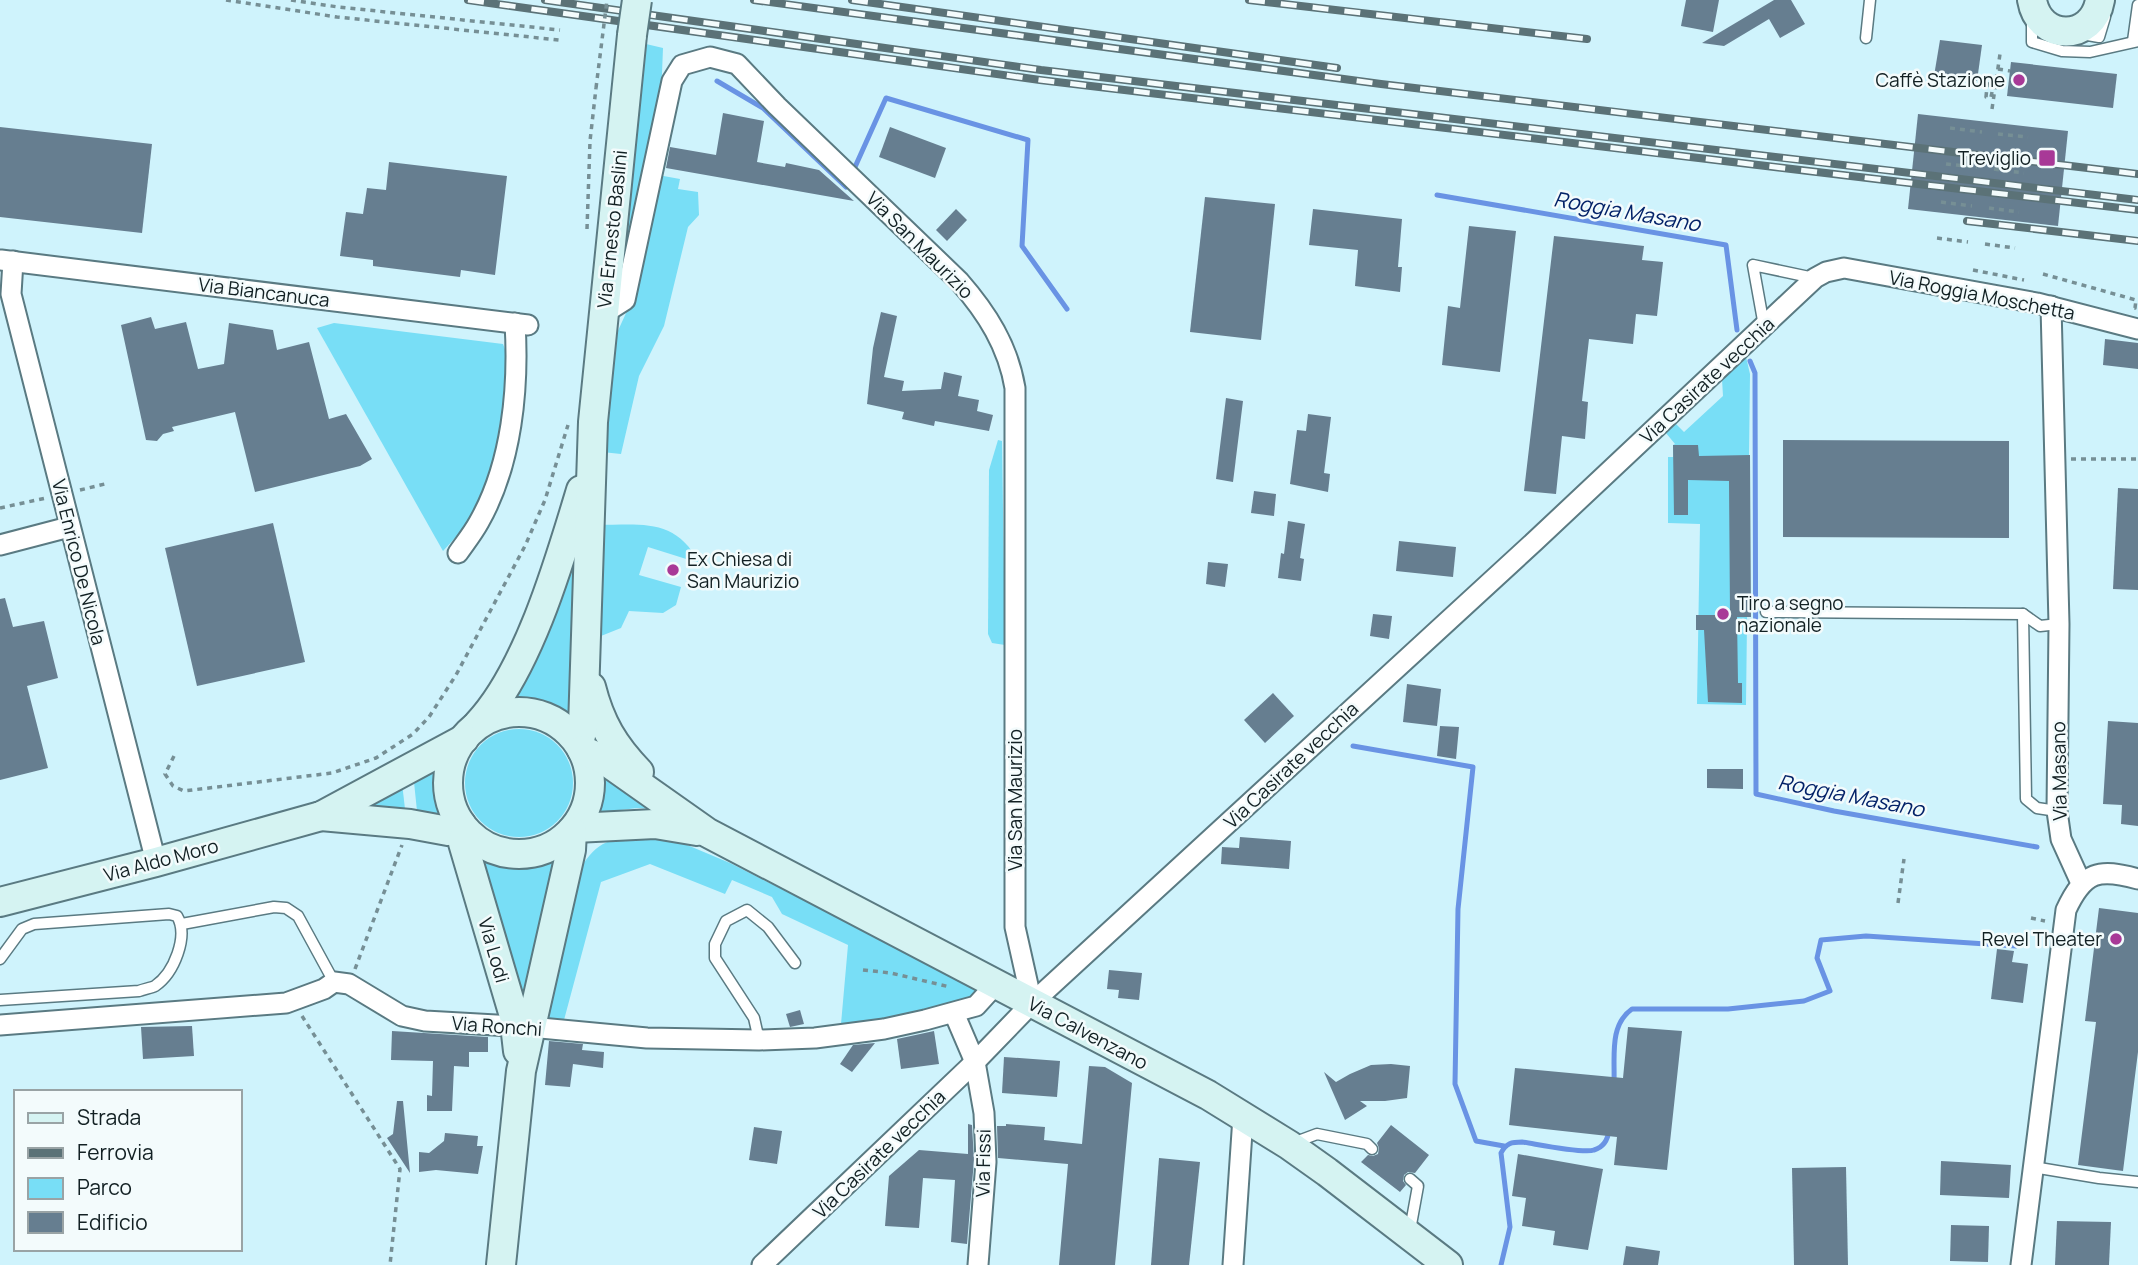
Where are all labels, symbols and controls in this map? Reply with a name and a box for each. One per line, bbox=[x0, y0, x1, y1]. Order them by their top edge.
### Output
place label: Caffè Stazione bbox=[1875, 67, 2005, 93]
marker: Caffè Stazione bbox=[2011, 72, 2027, 88]
place label: Treviglio bbox=[1958, 145, 2031, 171]
marker: Treviglio bbox=[2037, 148, 2057, 168]
street label: Via Ernesto Baslini bbox=[591, 149, 633, 309]
water label: Roggia Masano bbox=[1552, 184, 1704, 238]
street label: Via San Maurizio bbox=[861, 186, 979, 304]
street label: Via Roggia Moschetta bbox=[1887, 264, 2077, 326]
street label: Via Biancanuca bbox=[197, 271, 331, 313]
street label: Via Casirate vecchia bbox=[1634, 311, 1780, 449]
street label: Via Enrico De Nicola bbox=[46, 476, 112, 648]
place label: Ex Chiesa di San Maurizio bbox=[687, 546, 799, 594]
marker: Ex Chiesa di San Maurizio bbox=[665, 562, 681, 578]
place label: Tiro a segno nazionale bbox=[1737, 590, 1844, 638]
marker: Tiro a segno nazionale bbox=[1715, 606, 1731, 622]
street label: Via Casirate vecchia bbox=[1218, 696, 1364, 834]
street label: Via Masano bbox=[2045, 721, 2073, 821]
street label: Via San Maurizio bbox=[1002, 729, 1028, 871]
water label: Roggia Masano bbox=[1776, 767, 1928, 823]
street label: Via Aldo Moro bbox=[101, 832, 221, 888]
street label: Via Lodi bbox=[472, 914, 516, 986]
place label: Revel Theater bbox=[1981, 926, 2102, 952]
marker: Revel Theater bbox=[2108, 931, 2124, 947]
street label: Via Calvenzano bbox=[1023, 990, 1153, 1076]
street label: Via Ronchi bbox=[451, 1010, 543, 1042]
street label: Via Casirate vecchia bbox=[807, 1084, 951, 1224]
legend bbox=[14, 1090, 242, 1251]
text: Strada bbox=[77, 1103, 141, 1131]
street label: Via Fissi bbox=[969, 1129, 997, 1197]
text: Ferrovia bbox=[77, 1138, 154, 1166]
text: Parco bbox=[77, 1173, 132, 1201]
text: Edificio bbox=[77, 1208, 148, 1236]

